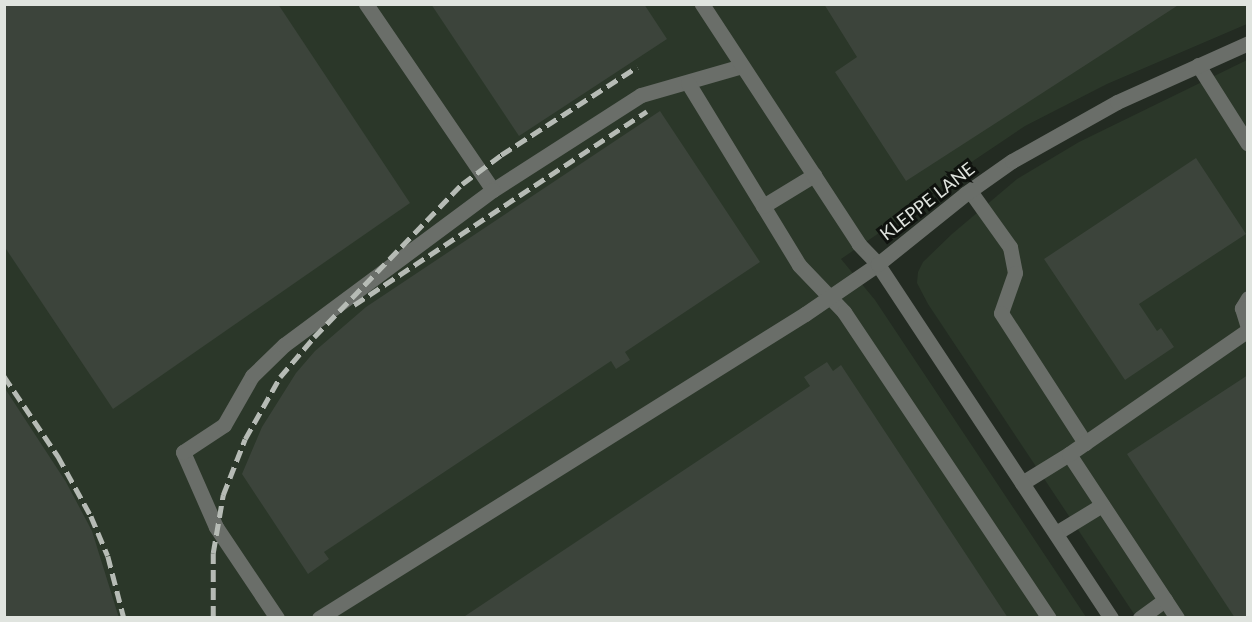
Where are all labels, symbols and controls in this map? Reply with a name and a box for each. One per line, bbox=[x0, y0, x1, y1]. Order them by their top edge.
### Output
street label: KLEPPE LANE bbox=[876, 157, 978, 245]

